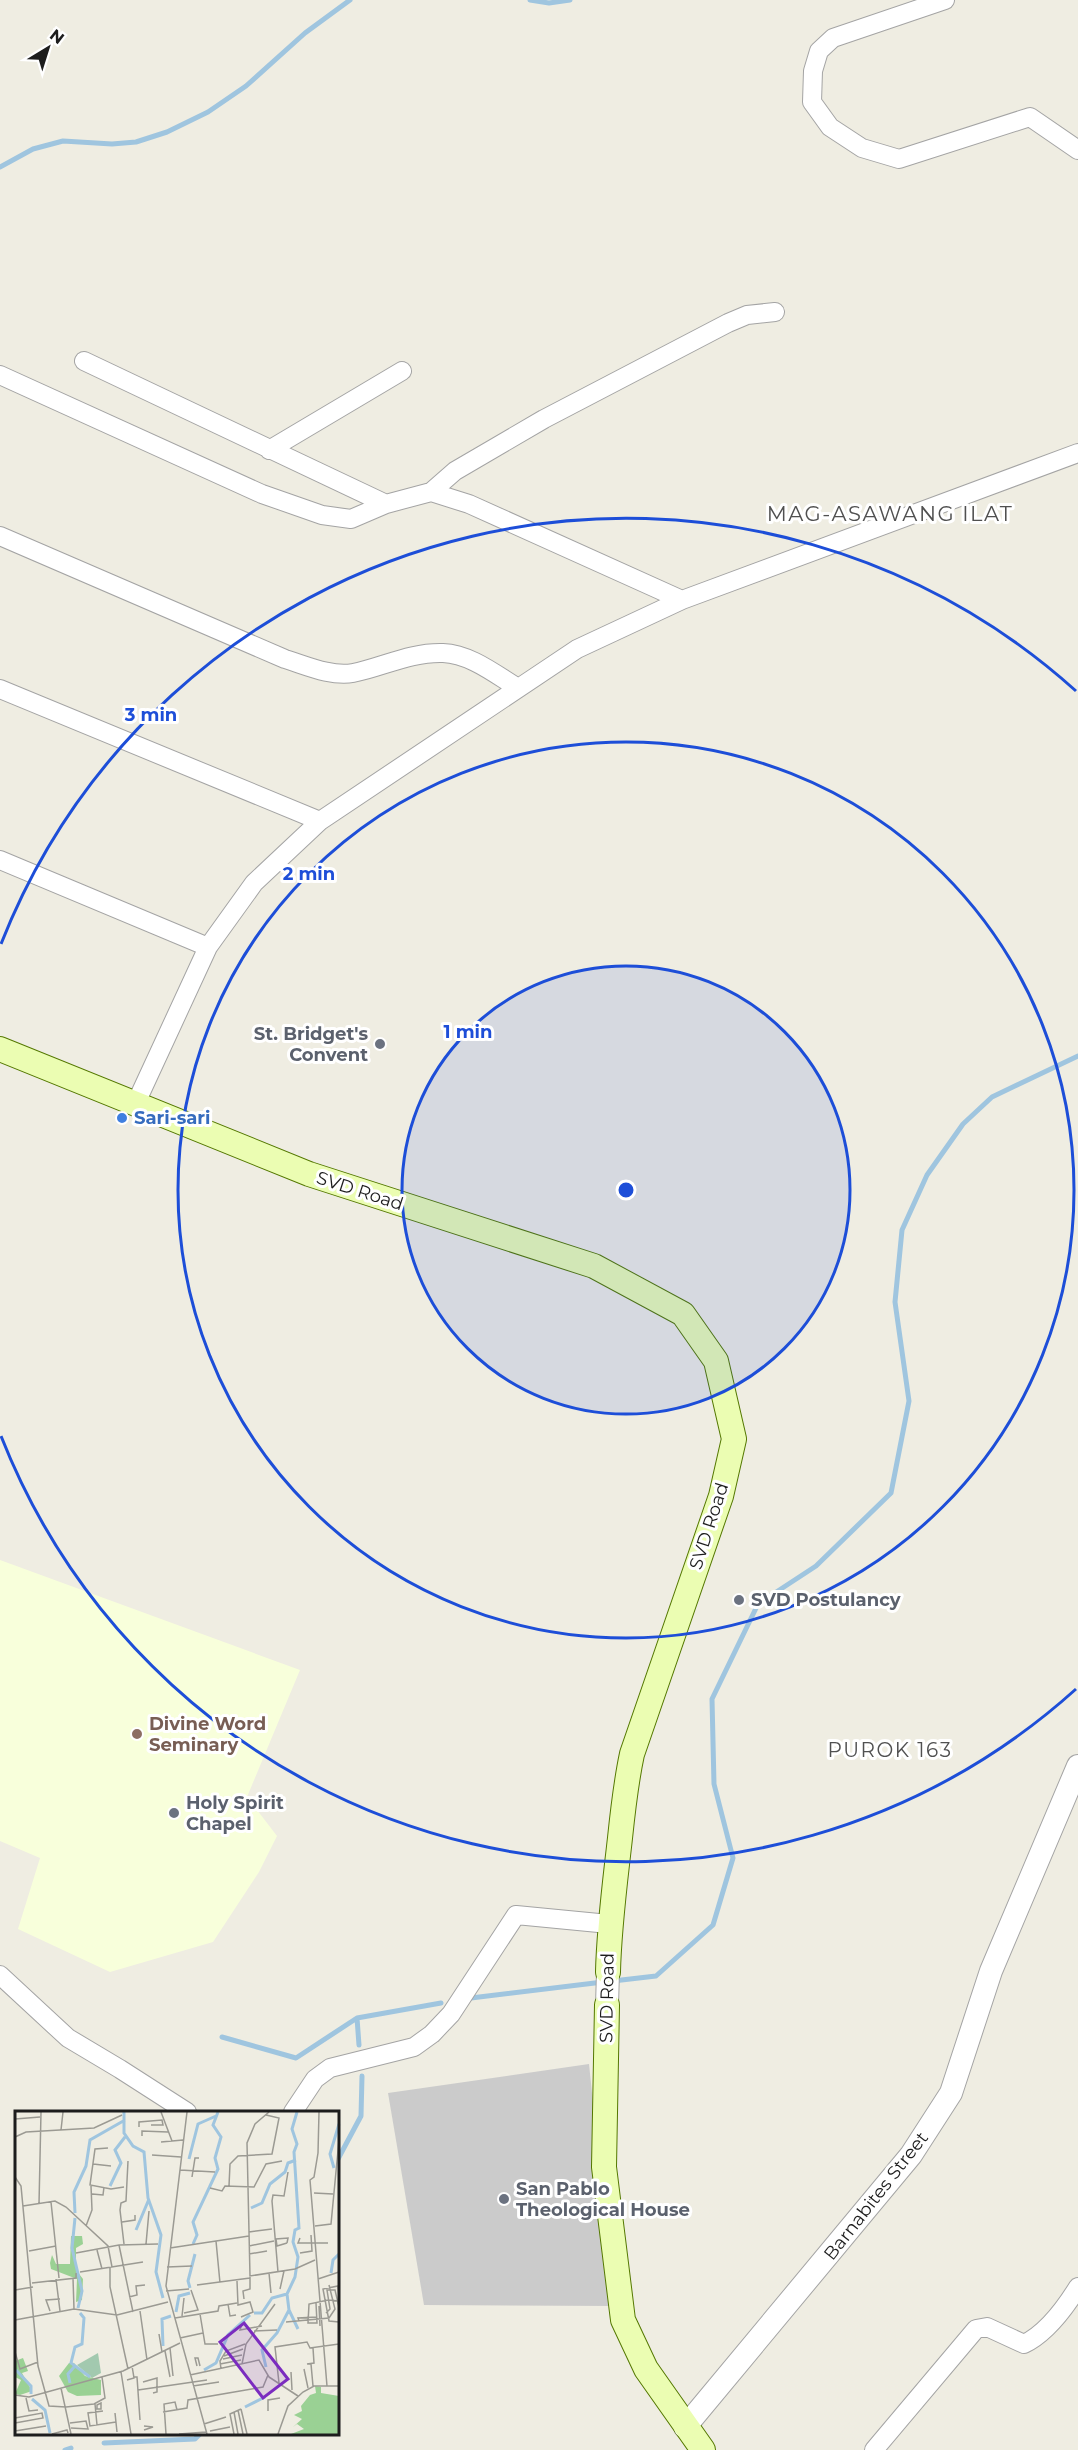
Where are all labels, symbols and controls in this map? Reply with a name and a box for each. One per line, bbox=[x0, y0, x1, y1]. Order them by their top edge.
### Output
north arrow bbox=[18, 18, 78, 78]
text: N bbox=[46, 25, 68, 48]
district label: MAG-ASAWANG ILAT bbox=[767, 501, 1013, 526]
text: 3 min bbox=[124, 704, 177, 726]
text: 2 min bbox=[283, 863, 335, 885]
text: 1 min bbox=[444, 1021, 492, 1043]
place label: St. Bridget's Convent bbox=[254, 1023, 368, 1066]
marker: St. Bridget's Convent bbox=[373, 1037, 387, 1051]
place label: Sari-sari bbox=[134, 1107, 210, 1129]
marker: Sari-sari bbox=[115, 1111, 129, 1125]
street label: SVD Road bbox=[314, 1167, 406, 1215]
centre of rings bbox=[616, 1180, 636, 1200]
street label: SVD Road bbox=[685, 1480, 733, 1572]
place label: SVD Postulancy bbox=[751, 1589, 901, 1611]
marker: SVD Postulancy bbox=[732, 1593, 746, 1607]
place label: Divine Word Seminary bbox=[149, 1713, 266, 1756]
marker: Divine Word Seminary bbox=[130, 1727, 144, 1741]
district label: PUROK 163 bbox=[828, 1738, 952, 1762]
place label: Holy Spirit Chapel bbox=[186, 1792, 284, 1835]
marker: Holy Spirit Chapel bbox=[167, 1806, 181, 1820]
street label: SVD Road bbox=[595, 1953, 619, 2043]
inset map bbox=[15, 2111, 339, 2435]
street label: Barnabites Street bbox=[819, 2127, 933, 2265]
place label: San Pablo Theological House bbox=[516, 2178, 690, 2221]
marker: San Pablo Theological House bbox=[497, 2192, 511, 2206]

